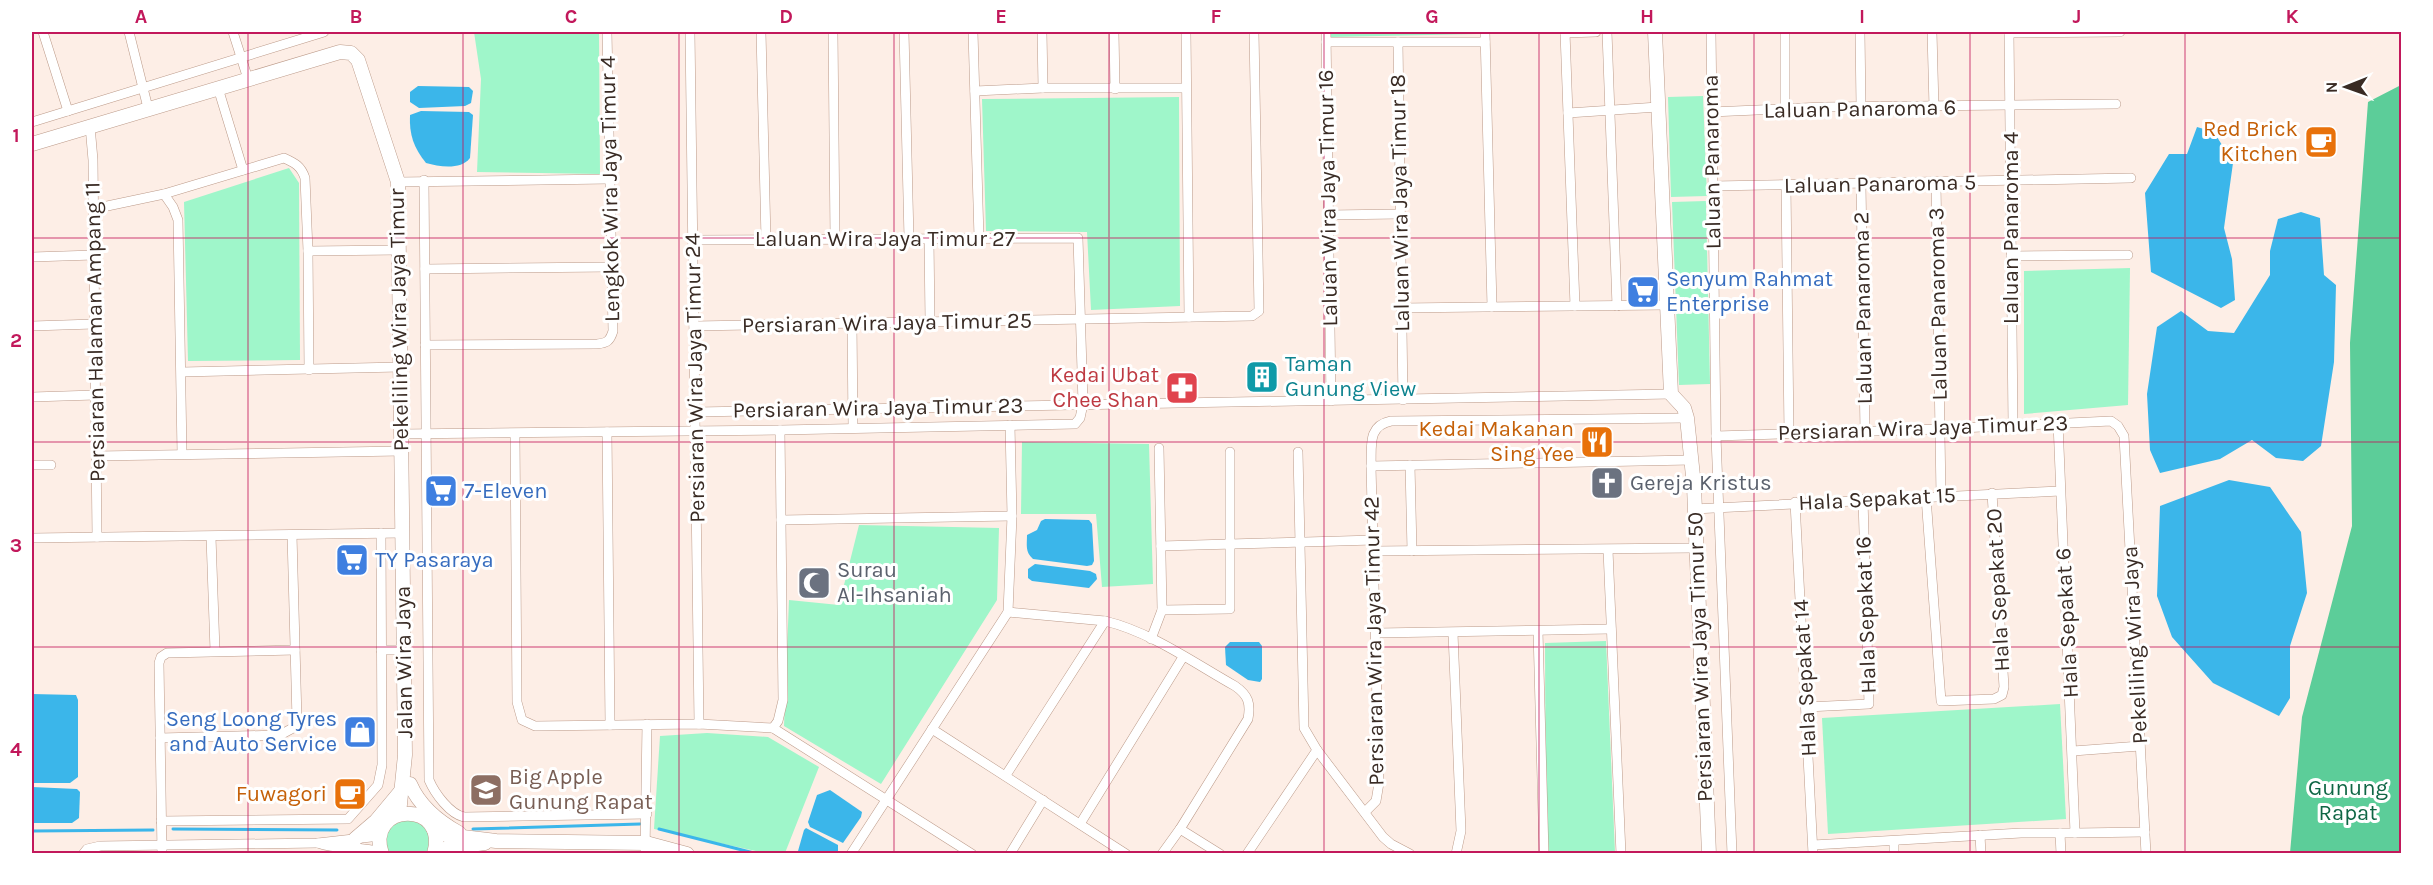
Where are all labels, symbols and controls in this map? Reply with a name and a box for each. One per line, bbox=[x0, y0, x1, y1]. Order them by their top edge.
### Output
text: A bbox=[135, 5, 148, 28]
text: B bbox=[350, 5, 362, 28]
text: C bbox=[565, 5, 577, 28]
text: D bbox=[779, 5, 793, 28]
text: E bbox=[995, 5, 1007, 28]
text: F bbox=[1211, 5, 1222, 28]
text: G bbox=[1425, 5, 1439, 28]
text: H bbox=[1640, 5, 1654, 28]
text: I bbox=[1859, 5, 1865, 28]
text: J bbox=[2073, 5, 2081, 28]
text: K bbox=[2285, 5, 2299, 28]
street label: Lengkok Wira Jaya Timur 4 bbox=[595, 56, 625, 322]
north arrow bbox=[2316, 57, 2376, 117]
street label: Laluan Wira Jaya Timur 16 bbox=[1313, 69, 1343, 327]
street label: Laluan Wira Jaya Timur 18 bbox=[1385, 74, 1415, 332]
street label: Laluan Panaroma bbox=[1697, 74, 1727, 250]
text: N bbox=[2322, 81, 2341, 93]
street label: Laluan Panaroma 6 bbox=[1763, 94, 1957, 124]
place label: Red Brick Kitchen bbox=[2203, 116, 2298, 167]
text: 1 bbox=[12, 124, 20, 147]
cafe icon: Red Brick Kitchen bbox=[2303, 124, 2339, 160]
street label: Laluan Panaroma 4 bbox=[1998, 132, 2024, 324]
street label: Laluan Panaroma 5 bbox=[1784, 169, 1976, 199]
street label: Persiaran Halaman Ampang 11 bbox=[79, 182, 111, 482]
street label: Pekeliling Wira Jaya Timur bbox=[384, 188, 414, 452]
street label: Laluan Panaroma 3 bbox=[1923, 207, 1953, 401]
street label: Laluan Panaroma 2 bbox=[1848, 211, 1878, 405]
street label: Laluan Wira Jaya Timur 27 bbox=[755, 226, 1015, 252]
street label: Persiaran Wira Jaya Timur 24 bbox=[679, 233, 711, 523]
place label: Senyum Rahmat Enterprise bbox=[1666, 266, 1833, 317]
supermarket icon: Senyum Rahmat Enterprise bbox=[1625, 274, 1661, 310]
street label: Persiaran Wira Jaya Timur 25 bbox=[742, 307, 1032, 339]
text: 2 bbox=[10, 329, 22, 352]
place label: Taman Gunung View bbox=[1285, 351, 1416, 402]
building icon: Taman Gunung View bbox=[1244, 359, 1280, 395]
place label: Kedai Ubat Chee Shan bbox=[1050, 362, 1159, 413]
pharmacy icon: Kedai Ubat Chee Shan bbox=[1164, 370, 1200, 406]
street label: Persiaran Wira Jaya Timur 23 bbox=[732, 392, 1024, 424]
street label: Persiaran Wira Jaya Timur 23 bbox=[1777, 410, 2069, 446]
place label: Kedai Makanan Sing Yee bbox=[1418, 416, 1574, 467]
restaurant icon: Kedai Makanan Sing Yee bbox=[1579, 424, 1615, 460]
church icon: Gereja Kristus bbox=[1589, 465, 1625, 501]
place label: Gereja Kristus bbox=[1630, 470, 1772, 496]
supermarket icon: 7-Eleven bbox=[423, 473, 459, 509]
place label: 7-Eleven bbox=[464, 478, 547, 504]
street label: Hala Sepakat 15 bbox=[1798, 482, 1956, 516]
street label: Persiaran Wira Jaya Timur 42 bbox=[1358, 496, 1390, 786]
street label: Hala Sepakat 20 bbox=[1981, 508, 2015, 672]
street label: Persiaran Wira Jaya Timur 50 bbox=[1682, 511, 1718, 803]
text: 3 bbox=[10, 534, 22, 557]
street label: Hala Sepakat 16 bbox=[1850, 536, 1882, 694]
supermarket icon: TY Pasaraya bbox=[334, 542, 370, 578]
street label: Pekeliling Wira Jaya bbox=[2117, 545, 2153, 745]
place label: TY Pasaraya bbox=[375, 547, 494, 573]
street label: Hala Sepakat 6 bbox=[2050, 547, 2084, 699]
place label: Surau Al-Ihsaniah bbox=[837, 557, 952, 608]
mosque icon: Surau Al-Ihsaniah bbox=[796, 565, 832, 601]
street label: Jalan Wira Jaya bbox=[390, 585, 418, 739]
street label: Hala Sepakat 14 bbox=[1788, 599, 1822, 757]
place label: Seng Loong Tyres and Auto Service bbox=[166, 706, 337, 757]
shop icon: Seng Loong Tyres and Auto Service bbox=[342, 714, 378, 750]
text: 4 bbox=[10, 738, 22, 761]
place label: Big Apple Gunung Rapat bbox=[509, 764, 653, 815]
school or university icon: Big Apple Gunung Rapat bbox=[468, 772, 504, 808]
park label: Gunung Rapat bbox=[2308, 775, 2388, 826]
cafe icon: Fuwagori bbox=[332, 776, 368, 812]
place label: Fuwagori bbox=[236, 781, 327, 807]

